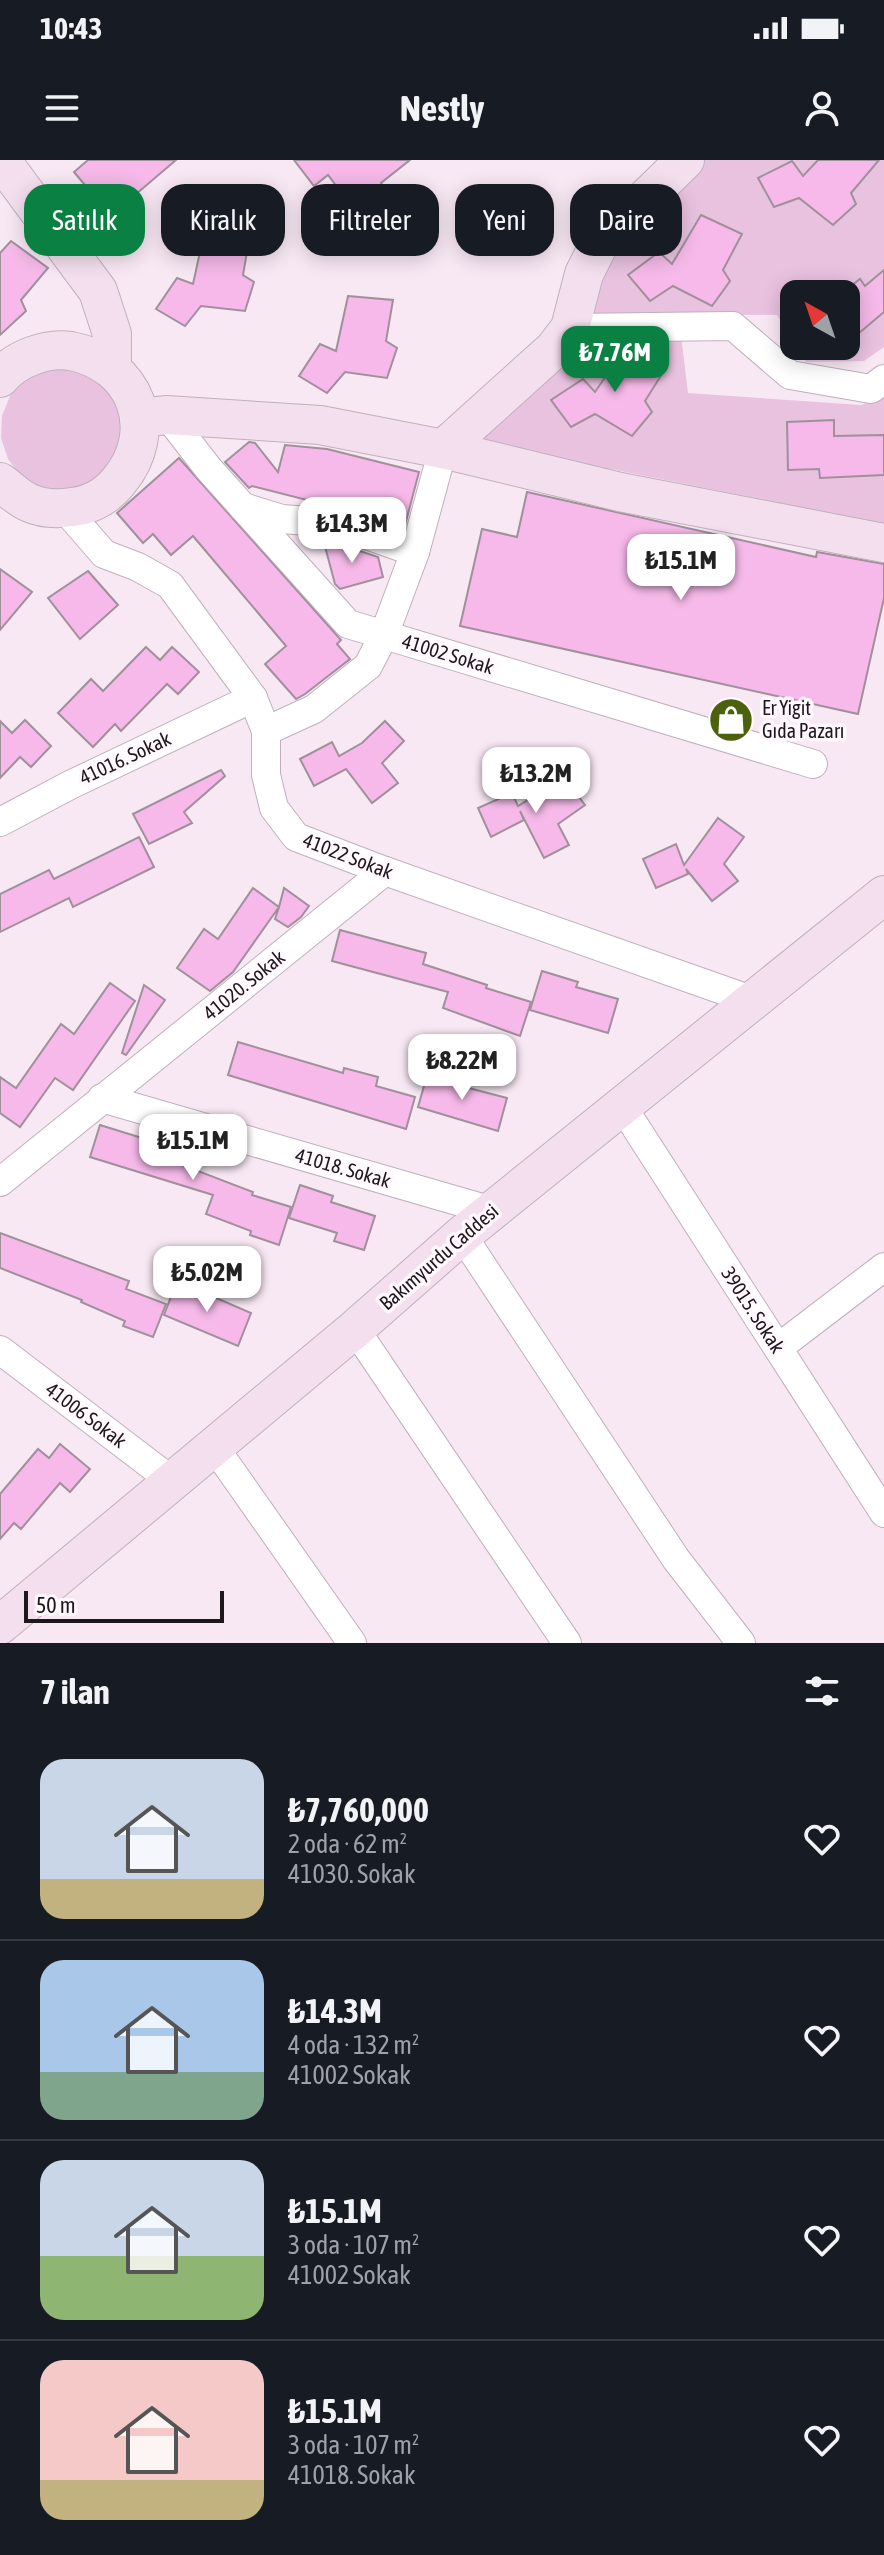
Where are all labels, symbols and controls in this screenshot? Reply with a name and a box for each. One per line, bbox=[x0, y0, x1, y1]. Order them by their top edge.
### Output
text: 10:43 bbox=[40, 11, 102, 45]
icon: menu bbox=[40, 86, 84, 130]
icon: person bbox=[800, 86, 844, 130]
text: Nestly bbox=[400, 87, 484, 129]
chip: Satılık bbox=[24, 184, 145, 256]
chip: Kiralık bbox=[161, 184, 285, 256]
chip: Filtreler bbox=[301, 184, 439, 256]
chip: Yeni bbox=[455, 184, 554, 256]
chip: Daire bbox=[570, 184, 682, 256]
north arrow bbox=[780, 280, 860, 360]
map controls bbox=[780, 280, 860, 360]
pin: ₺7.76M bbox=[550, 326, 680, 394]
text: ₺7.76M bbox=[579, 337, 651, 367]
pin: ₺14.3M bbox=[287, 497, 417, 565]
text: ₺14.3M bbox=[316, 508, 388, 538]
pin: ₺15.1M bbox=[616, 534, 746, 602]
text: ₺15.1M bbox=[645, 545, 717, 575]
street label: 41002 Sokak bbox=[400, 629, 497, 678]
shop icon: Er Yigit Gıda Pazarı bbox=[707, 696, 755, 744]
place label: Er Yigit Gıda Pazarı bbox=[762, 696, 844, 742]
street label: 41016. Sokak bbox=[76, 726, 174, 789]
pin: ₺13.2M bbox=[471, 747, 601, 815]
text: ₺13.2M bbox=[500, 758, 572, 788]
street label: 41022 Sokak bbox=[300, 828, 397, 883]
street label: 41020. Sokak bbox=[198, 945, 289, 1024]
pin: ₺8.22M bbox=[397, 1034, 527, 1102]
text: ₺8.22M bbox=[426, 1045, 498, 1075]
pin: ₺15.1M bbox=[128, 1114, 258, 1182]
text: ₺15.1M bbox=[157, 1125, 229, 1155]
street label: 41018. Sokak bbox=[293, 1143, 394, 1192]
street label: Bakımyurdu Caddesi bbox=[375, 1199, 503, 1314]
pin: ₺5.02M bbox=[142, 1246, 272, 1314]
text: ₺5.02M bbox=[171, 1257, 243, 1287]
street label: 39015. Sokak bbox=[717, 1262, 790, 1357]
street label: 41006 Sokak bbox=[42, 1377, 131, 1452]
scale bar bbox=[24, 1587, 224, 1623]
text: 50 m bbox=[36, 1592, 76, 1618]
icon: filters bbox=[800, 1669, 844, 1713]
text: 7 ilan bbox=[40, 1672, 110, 1711]
text: ₺7,760,000 bbox=[288, 1790, 429, 1829]
icon: home bbox=[104, 1791, 200, 1887]
icon: heart bbox=[800, 1817, 844, 1861]
text: 2 oda · 62 m² bbox=[288, 1829, 407, 1859]
text: 41030. Sokak bbox=[288, 1859, 415, 1889]
text: ₺14.3M bbox=[288, 1991, 382, 2030]
icon: home bbox=[104, 1992, 200, 2088]
icon: heart bbox=[800, 2018, 844, 2062]
text: 4 oda · 132 m² bbox=[288, 2030, 419, 2060]
text: 41002 Sokak bbox=[288, 2060, 411, 2090]
text: ₺15.1M bbox=[288, 2191, 382, 2230]
icon: home bbox=[104, 2192, 200, 2288]
icon: heart bbox=[800, 2218, 844, 2262]
text: 3 oda · 107 m² bbox=[288, 2230, 419, 2260]
text: 41002 Sokak bbox=[288, 2260, 411, 2290]
text: ₺15.1M bbox=[288, 2391, 382, 2430]
icon: home bbox=[104, 2392, 200, 2488]
icon: heart bbox=[800, 2418, 844, 2462]
text: 3 oda · 107 m² bbox=[288, 2430, 419, 2460]
text: 41018. Sokak bbox=[288, 2460, 415, 2490]

